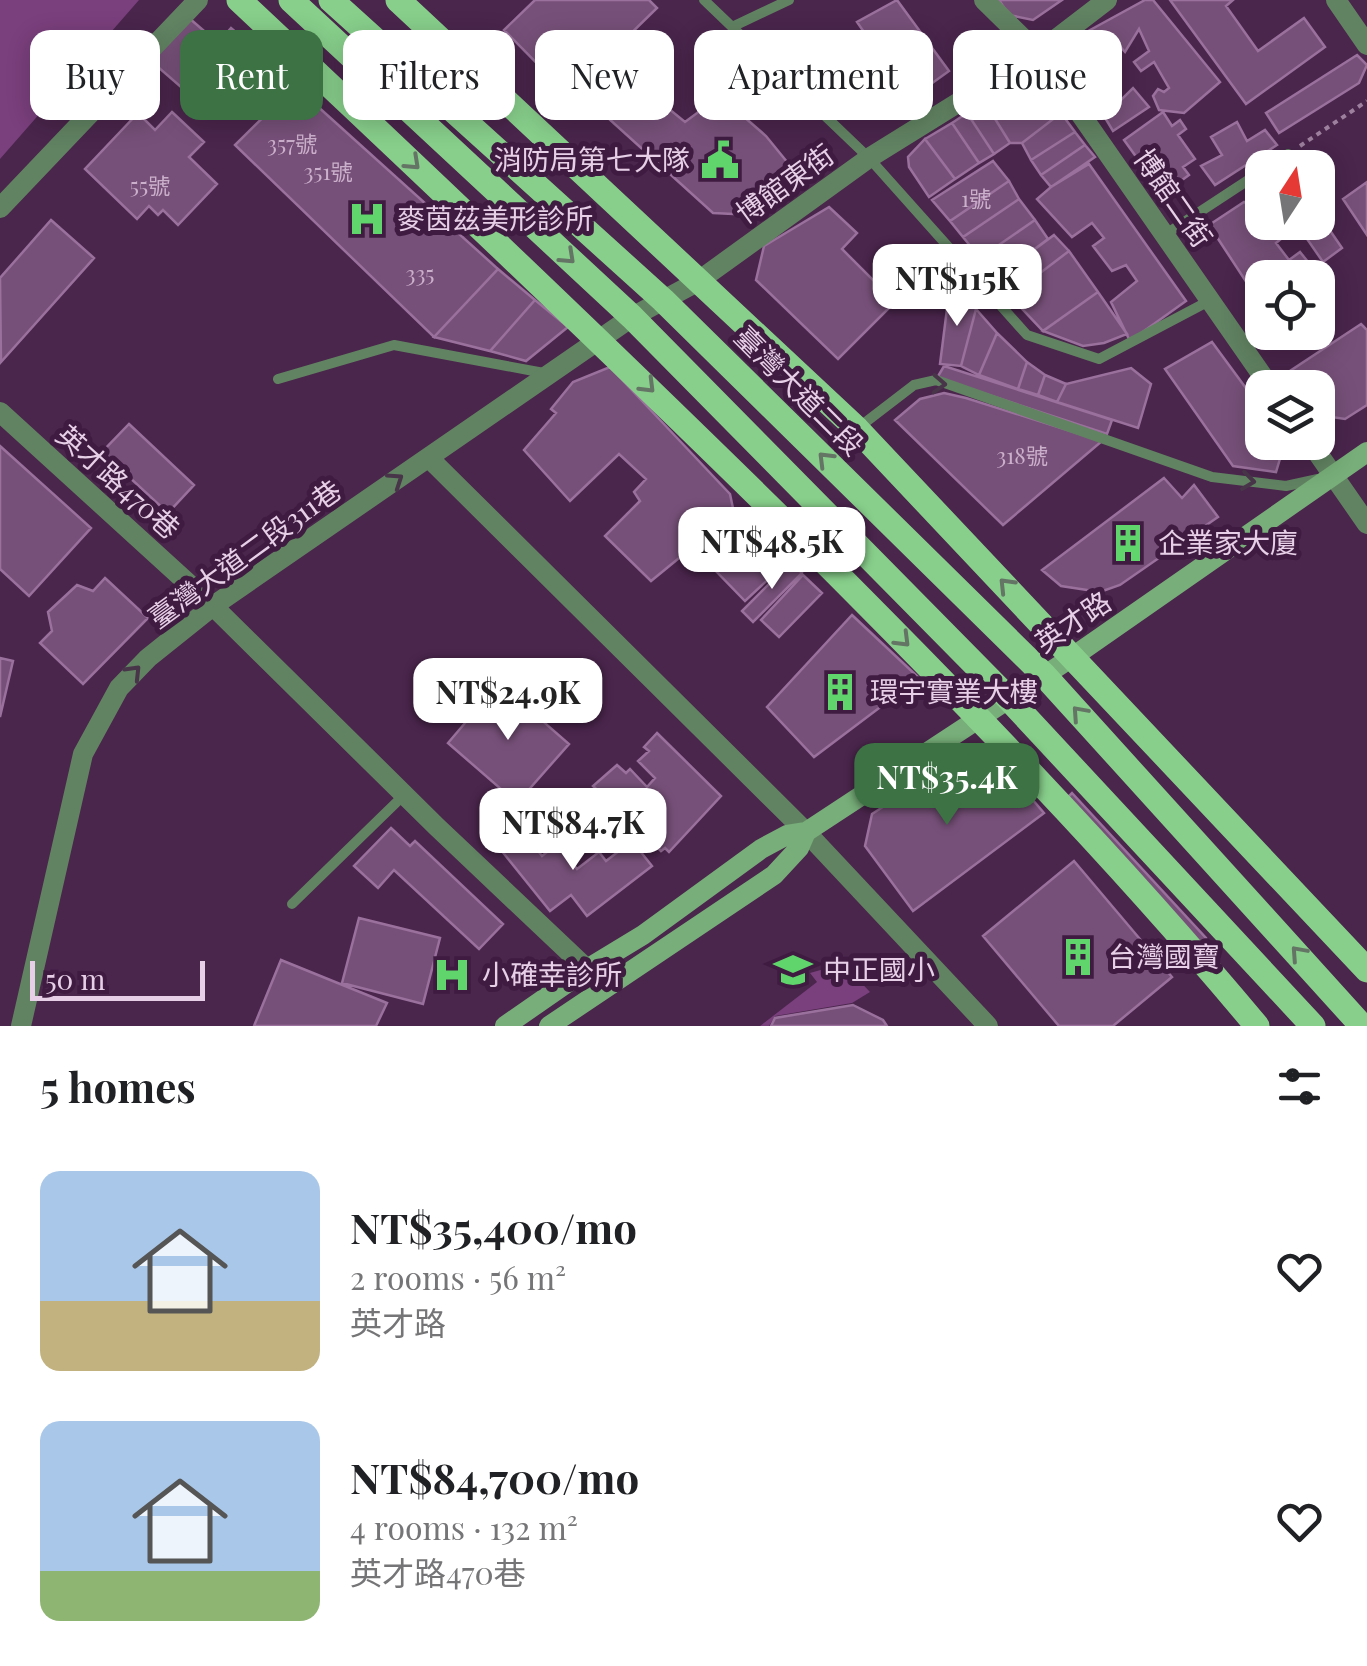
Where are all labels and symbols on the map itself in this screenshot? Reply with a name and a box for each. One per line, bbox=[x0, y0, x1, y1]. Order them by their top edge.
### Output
house number: 357號 bbox=[267, 128, 317, 158]
street label: 博館東街 bbox=[728, 135, 840, 231]
public building icon: 消防局第七大隊 bbox=[699, 139, 741, 181]
place label: 消防局第七大隊 bbox=[494, 140, 690, 177]
street label: 博館二街 bbox=[1127, 141, 1222, 254]
north arrow bbox=[1245, 150, 1335, 240]
one-way arrow bbox=[401, 151, 419, 169]
house number: 351號 bbox=[303, 156, 353, 186]
house number: 55號 bbox=[130, 170, 170, 200]
house number: 1號 bbox=[961, 183, 991, 213]
hospital icon: 麥茵茲美形診所 bbox=[346, 198, 388, 240]
place label: 麥茵茲美形診所 bbox=[397, 199, 593, 236]
pin: NT$115K bbox=[865, 244, 1049, 329]
one-way arrow bbox=[556, 245, 574, 263]
house number: 335 bbox=[406, 258, 434, 288]
street label: 臺灣大道二段 bbox=[728, 317, 873, 462]
one-way arrow bbox=[931, 373, 947, 394]
one-way arrow bbox=[637, 375, 655, 393]
street label: 英才路470巷 bbox=[50, 416, 188, 546]
house number: 318號 bbox=[996, 440, 1048, 470]
one-way arrow bbox=[819, 453, 837, 471]
street label: 臺灣大道二段311巷 bbox=[140, 470, 348, 635]
one-way arrow bbox=[1240, 470, 1256, 491]
one-way arrow bbox=[385, 474, 403, 493]
pin: NT$48.5K bbox=[669, 507, 875, 592]
building icon: 企業家大廈 bbox=[1107, 522, 1149, 564]
place label: 企業家大廈 bbox=[1158, 523, 1298, 560]
one-way arrow bbox=[1000, 579, 1018, 597]
street label: 英才路 bbox=[1027, 582, 1117, 660]
one-way arrow bbox=[892, 629, 910, 647]
pin: NT$24.9K bbox=[405, 658, 611, 743]
one-way arrow bbox=[122, 666, 140, 684]
building icon: 環宇實業大樓 bbox=[819, 671, 861, 713]
place label: 環宇實業大樓 bbox=[870, 672, 1038, 709]
one-way arrow bbox=[1073, 706, 1091, 724]
pin: NT$35.4K bbox=[844, 743, 1050, 828]
pin: NT$84.7K bbox=[470, 788, 676, 873]
building icon: 台灣國寶 bbox=[1057, 936, 1099, 978]
place label: 台灣國寶 bbox=[1108, 937, 1220, 974]
one-way arrow bbox=[1291, 946, 1309, 965]
school or university icon: 中正國小 bbox=[772, 949, 814, 991]
place label: 中正國小 bbox=[823, 950, 935, 987]
hospital icon: 小確幸診所 bbox=[431, 954, 473, 996]
place label: 小確幸診所 bbox=[482, 955, 622, 992]
scale bar bbox=[30, 956, 205, 1000]

